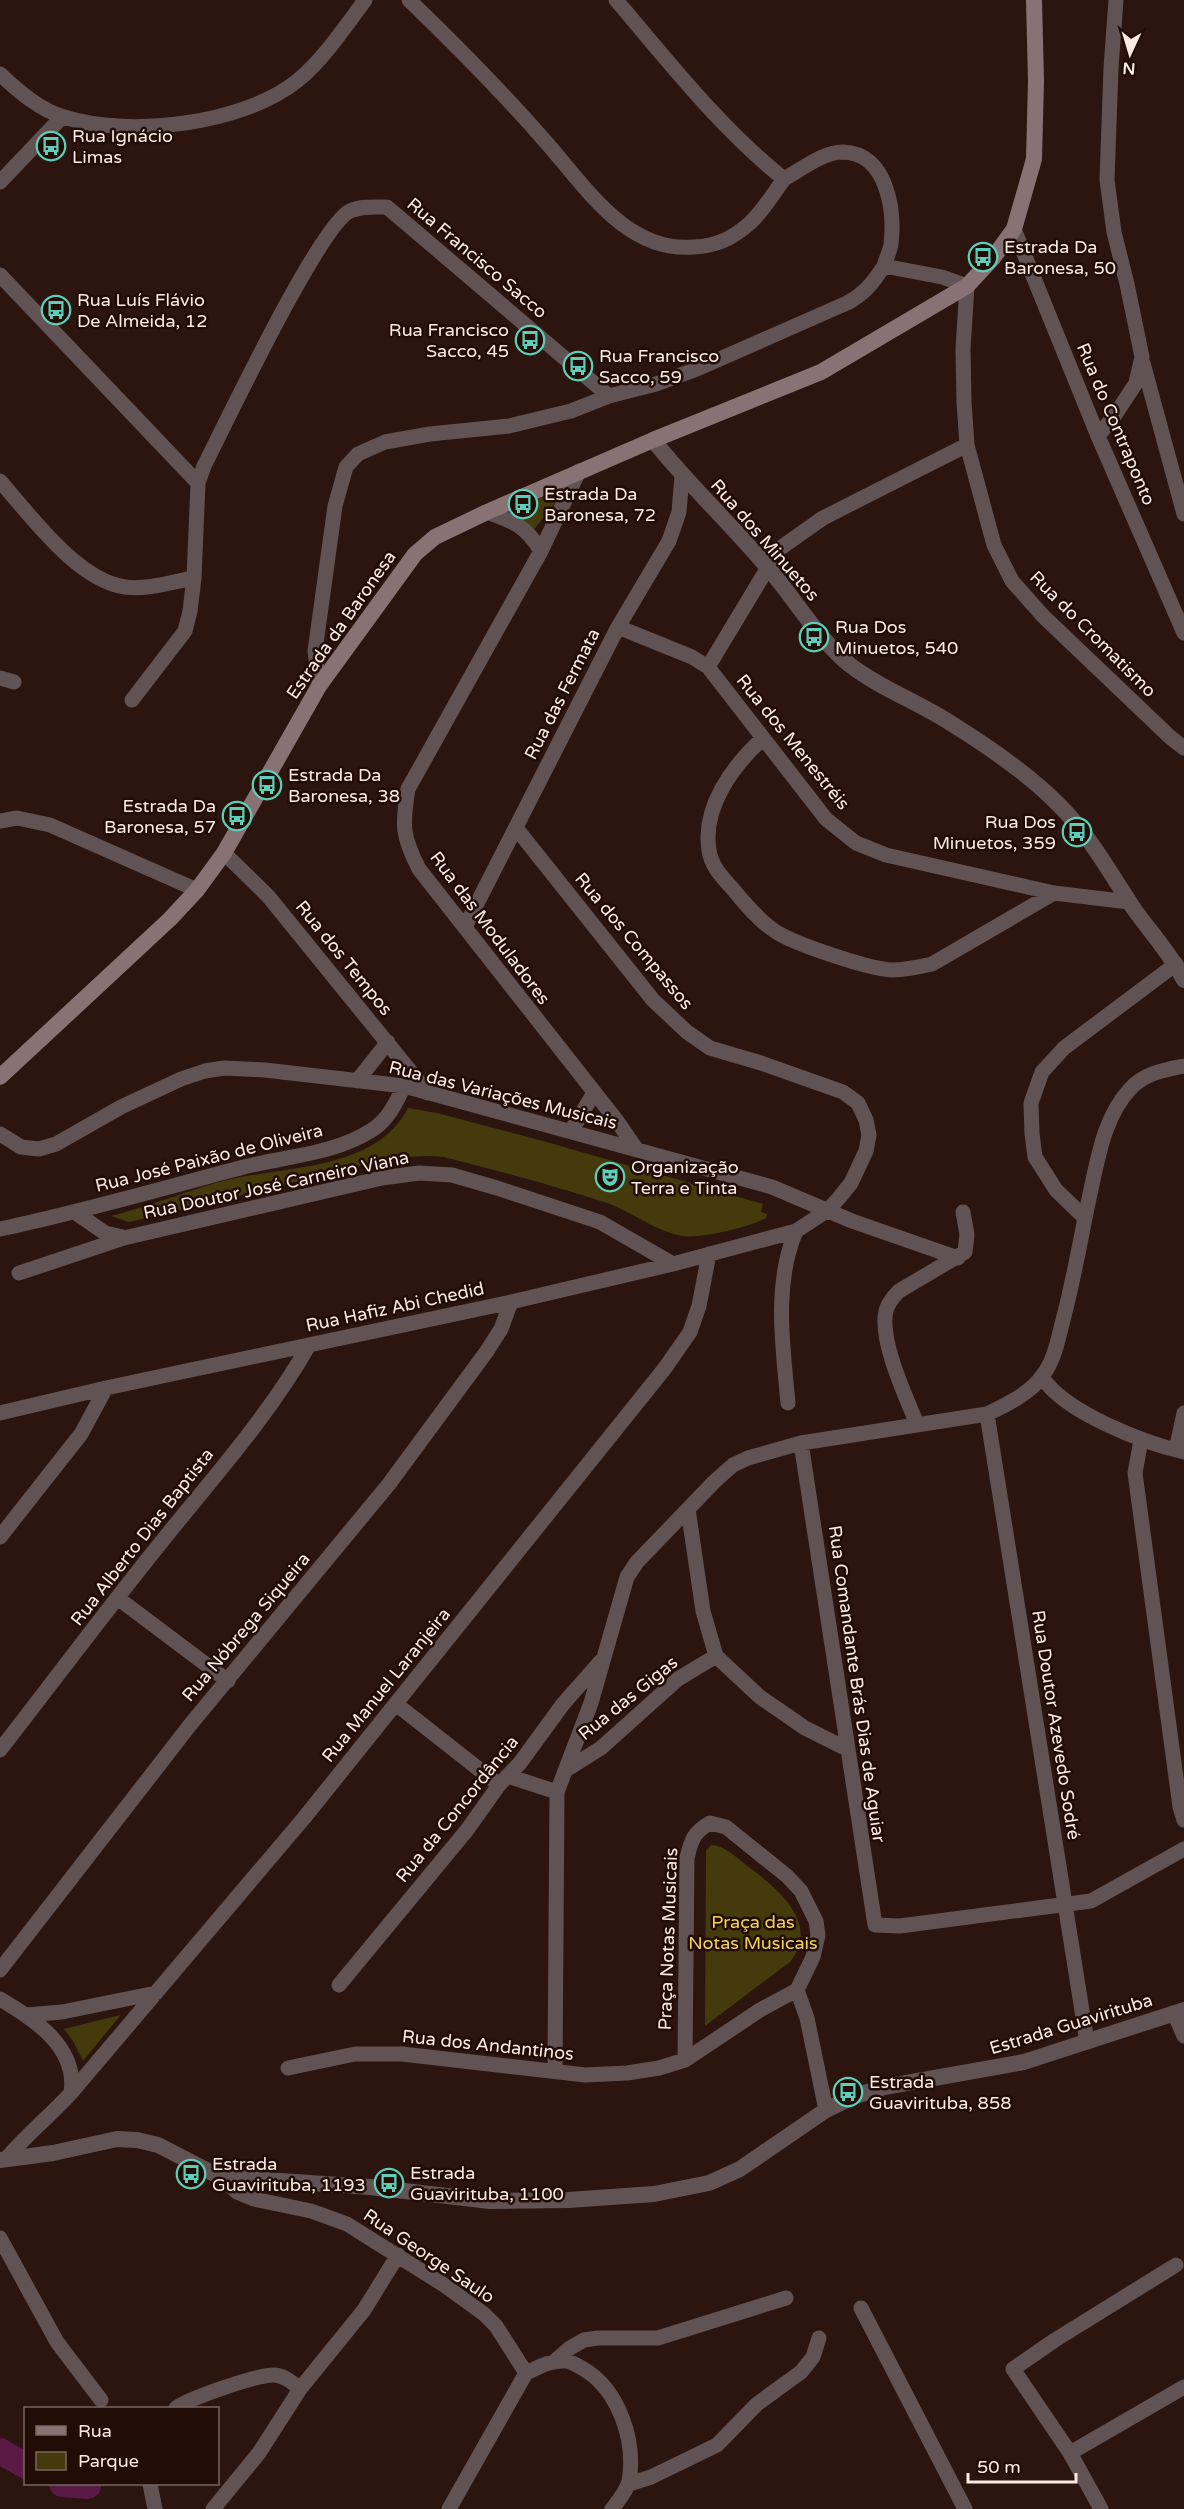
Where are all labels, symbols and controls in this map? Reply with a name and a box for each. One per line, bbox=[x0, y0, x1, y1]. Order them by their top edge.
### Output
north arrow bbox=[1100, 24, 1160, 84]
text: N bbox=[1122, 58, 1136, 78]
place label: Rua Ignácio Limas bbox=[72, 125, 173, 168]
bus stop icon: Rua Ignácio Limas bbox=[35, 130, 67, 162]
street label: Rua Francisco Sacco bbox=[402, 193, 552, 323]
place label: Estrada Da Baronesa, 50 bbox=[1004, 236, 1116, 279]
bus stop icon: Estrada Da Baronesa, 50 bbox=[967, 241, 999, 273]
place label: Rua Luís Flávio De Almeida, 12 bbox=[77, 289, 207, 332]
bus stop icon: Rua Luís Flávio De Almeida, 12 bbox=[40, 294, 72, 326]
place label: Rua Francisco Sacco, 45 bbox=[389, 319, 509, 362]
bus stop icon: Rua Francisco Sacco, 45 bbox=[514, 324, 546, 356]
street label: Rua do Contraponto bbox=[1072, 340, 1160, 508]
place label: Rua Francisco Sacco, 59 bbox=[599, 345, 719, 388]
bus stop icon: Rua Francisco Sacco, 59 bbox=[562, 350, 594, 382]
street label: Rua dos Minuetos bbox=[706, 475, 824, 605]
place label: Estrada Da Baronesa, 72 bbox=[544, 483, 656, 526]
bus stop icon: Estrada Da Baronesa, 72 bbox=[507, 488, 539, 520]
street label: Estrada da Baronesa bbox=[281, 547, 401, 703]
street label: Rua do Cromatismo bbox=[1025, 566, 1161, 702]
place label: Rua Dos Minuetos, 540 bbox=[835, 616, 958, 659]
bus stop icon: Rua Dos Minuetos, 540 bbox=[798, 621, 830, 653]
street label: Rua das Fermata bbox=[519, 625, 605, 763]
street label: Rua dos Menestréis bbox=[732, 670, 854, 814]
place label: Estrada Da Baronesa, 38 bbox=[288, 764, 400, 807]
bus stop icon: Estrada Da Baronesa, 38 bbox=[251, 769, 283, 801]
place label: Estrada Da Baronesa, 57 bbox=[104, 795, 216, 838]
bus stop icon: Estrada Da Baronesa, 57 bbox=[221, 800, 253, 832]
place label: Rua Dos Minuetos, 359 bbox=[933, 811, 1056, 854]
bus stop icon: Rua Dos Minuetos, 359 bbox=[1061, 816, 1093, 848]
street label: Rua das Moduladores bbox=[425, 847, 555, 1009]
street label: Rua dos Compassos bbox=[570, 868, 698, 1014]
street label: Rua dos Tempos bbox=[291, 896, 397, 1020]
street label: Rua das Variações Musicais bbox=[387, 1056, 619, 1134]
street label: Rua José Paixão de Oliveira bbox=[93, 1119, 325, 1197]
street label: Rua Doutor José Carneiro Viana bbox=[141, 1146, 411, 1224]
place label: Organização Terra e Tinta bbox=[631, 1156, 739, 1199]
theatre icon: Organização Terra e Tinta bbox=[594, 1161, 626, 1193]
street label: Rua Hafiz Abi Chedid bbox=[304, 1277, 486, 1337]
street label: Rua Alberto Dias Baptista bbox=[66, 1444, 218, 1630]
street label: Rua Comandante Brás Dias de Aguiar bbox=[824, 1524, 890, 1844]
street label: Rua Nóbrega Siqueira bbox=[177, 1548, 315, 1706]
street label: Rua Manuel Laranjeira bbox=[317, 1603, 455, 1767]
street label: Rua Doutor Azevedo Sodré bbox=[1027, 1609, 1085, 1841]
street label: Rua das Gigas bbox=[574, 1651, 682, 1745]
street label: Rua da Concordância bbox=[391, 1731, 523, 1887]
street label: Praça Notas Musicais bbox=[654, 1847, 682, 2031]
park label: Praça das Notas Musicais bbox=[688, 1911, 818, 1954]
street label: Estrada Guavirituba bbox=[987, 1989, 1155, 2059]
street label: Rua dos Andantinos bbox=[401, 2025, 575, 2065]
place label: Estrada Guavirituba, 858 bbox=[869, 2071, 1012, 2114]
bus stop icon: Estrada Guavirituba, 858 bbox=[832, 2076, 864, 2108]
place label: Estrada Guavirituba, 1193 bbox=[212, 2153, 366, 2196]
bus stop icon: Estrada Guavirituba, 1193 bbox=[175, 2158, 207, 2190]
place label: Estrada Guavirituba, 1100 bbox=[410, 2162, 564, 2205]
bus stop icon: Estrada Guavirituba, 1100 bbox=[373, 2167, 405, 2199]
street label: Rua George Saulo bbox=[359, 2204, 499, 2308]
legend bbox=[24, 2407, 219, 2485]
text: Rua bbox=[78, 2420, 112, 2442]
scale bar bbox=[968, 2446, 1076, 2484]
text: Parque bbox=[78, 2450, 139, 2472]
text: 50 m bbox=[977, 2456, 1021, 2478]

